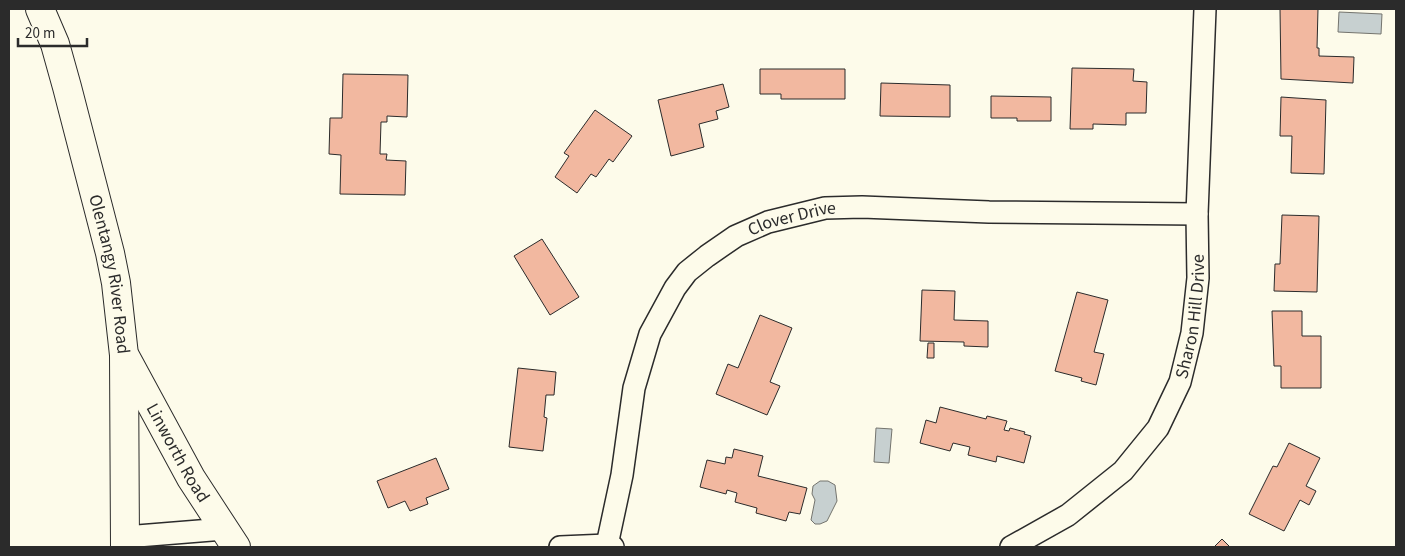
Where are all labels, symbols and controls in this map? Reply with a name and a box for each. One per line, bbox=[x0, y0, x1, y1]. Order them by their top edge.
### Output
scale bar bbox=[18, 15, 86, 47]
text: 20 m bbox=[25, 23, 55, 44]
street label: Olentangy River Road bbox=[83, 192, 136, 355]
street label: Clover Drive bbox=[744, 195, 836, 242]
street label: Sharon Hill Drive bbox=[1169, 254, 1211, 381]
street label: Linworth Road bbox=[140, 399, 216, 507]

